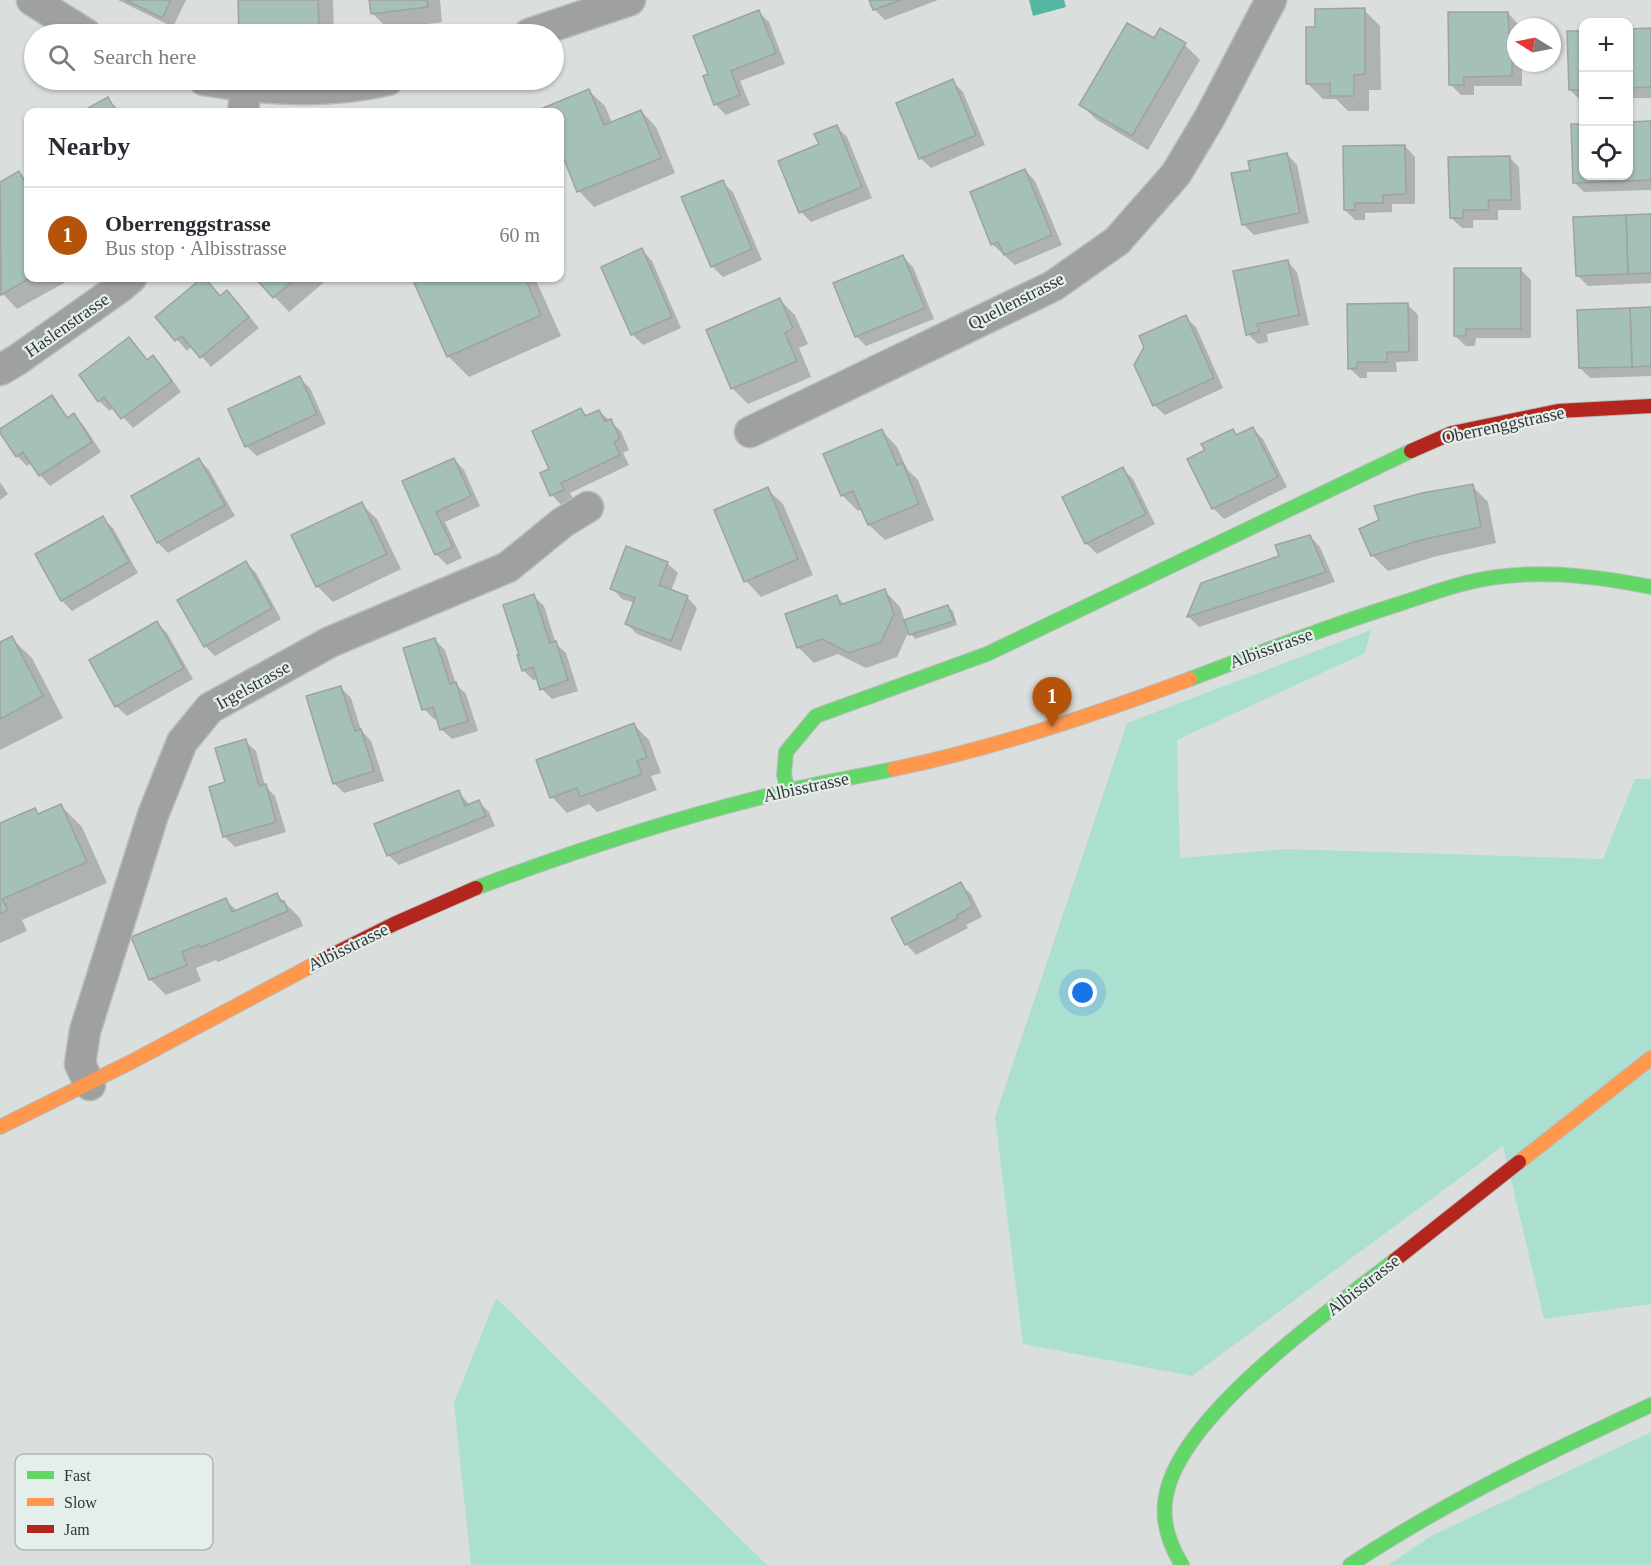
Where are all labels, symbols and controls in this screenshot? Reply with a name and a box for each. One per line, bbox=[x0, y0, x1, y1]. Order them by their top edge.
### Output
north arrow bbox=[1507, 18, 1561, 72]
map controls bbox=[1579, 18, 1633, 180]
button: + bbox=[1579, 18, 1633, 72]
search box bbox=[24, 24, 564, 90]
icon: search bbox=[45, 41, 78, 74]
text: Search here bbox=[93, 44, 196, 69]
button: − bbox=[1579, 72, 1633, 126]
button: locate bbox=[1579, 126, 1633, 180]
text: Nearby bbox=[48, 132, 130, 161]
text: Oberrenggstrasse bbox=[105, 211, 271, 236]
text: 1 bbox=[63, 224, 73, 246]
text: 60 m bbox=[499, 224, 540, 246]
text: Bus stop · Albisstrasse bbox=[105, 237, 287, 259]
street label: Quellenstrasse bbox=[965, 268, 1067, 334]
street label: Haslenstrasse bbox=[21, 289, 113, 361]
street label: Oberrenggstrasse bbox=[1440, 402, 1566, 448]
street label: Albisstrasse bbox=[1227, 624, 1315, 672]
street label: Irgelstrasse bbox=[212, 656, 294, 714]
pin: 1 bbox=[1032, 678, 1072, 727]
street label: Albisstrasse bbox=[761, 768, 851, 806]
street label: Albisstrasse bbox=[305, 919, 391, 975]
your location bbox=[1068, 978, 1097, 1007]
street label: Albisstrasse bbox=[1323, 1250, 1403, 1320]
legend bbox=[15, 1454, 213, 1550]
text: Fast bbox=[64, 1467, 91, 1484]
text: Slow bbox=[64, 1494, 97, 1511]
text: Jam bbox=[64, 1521, 90, 1538]

